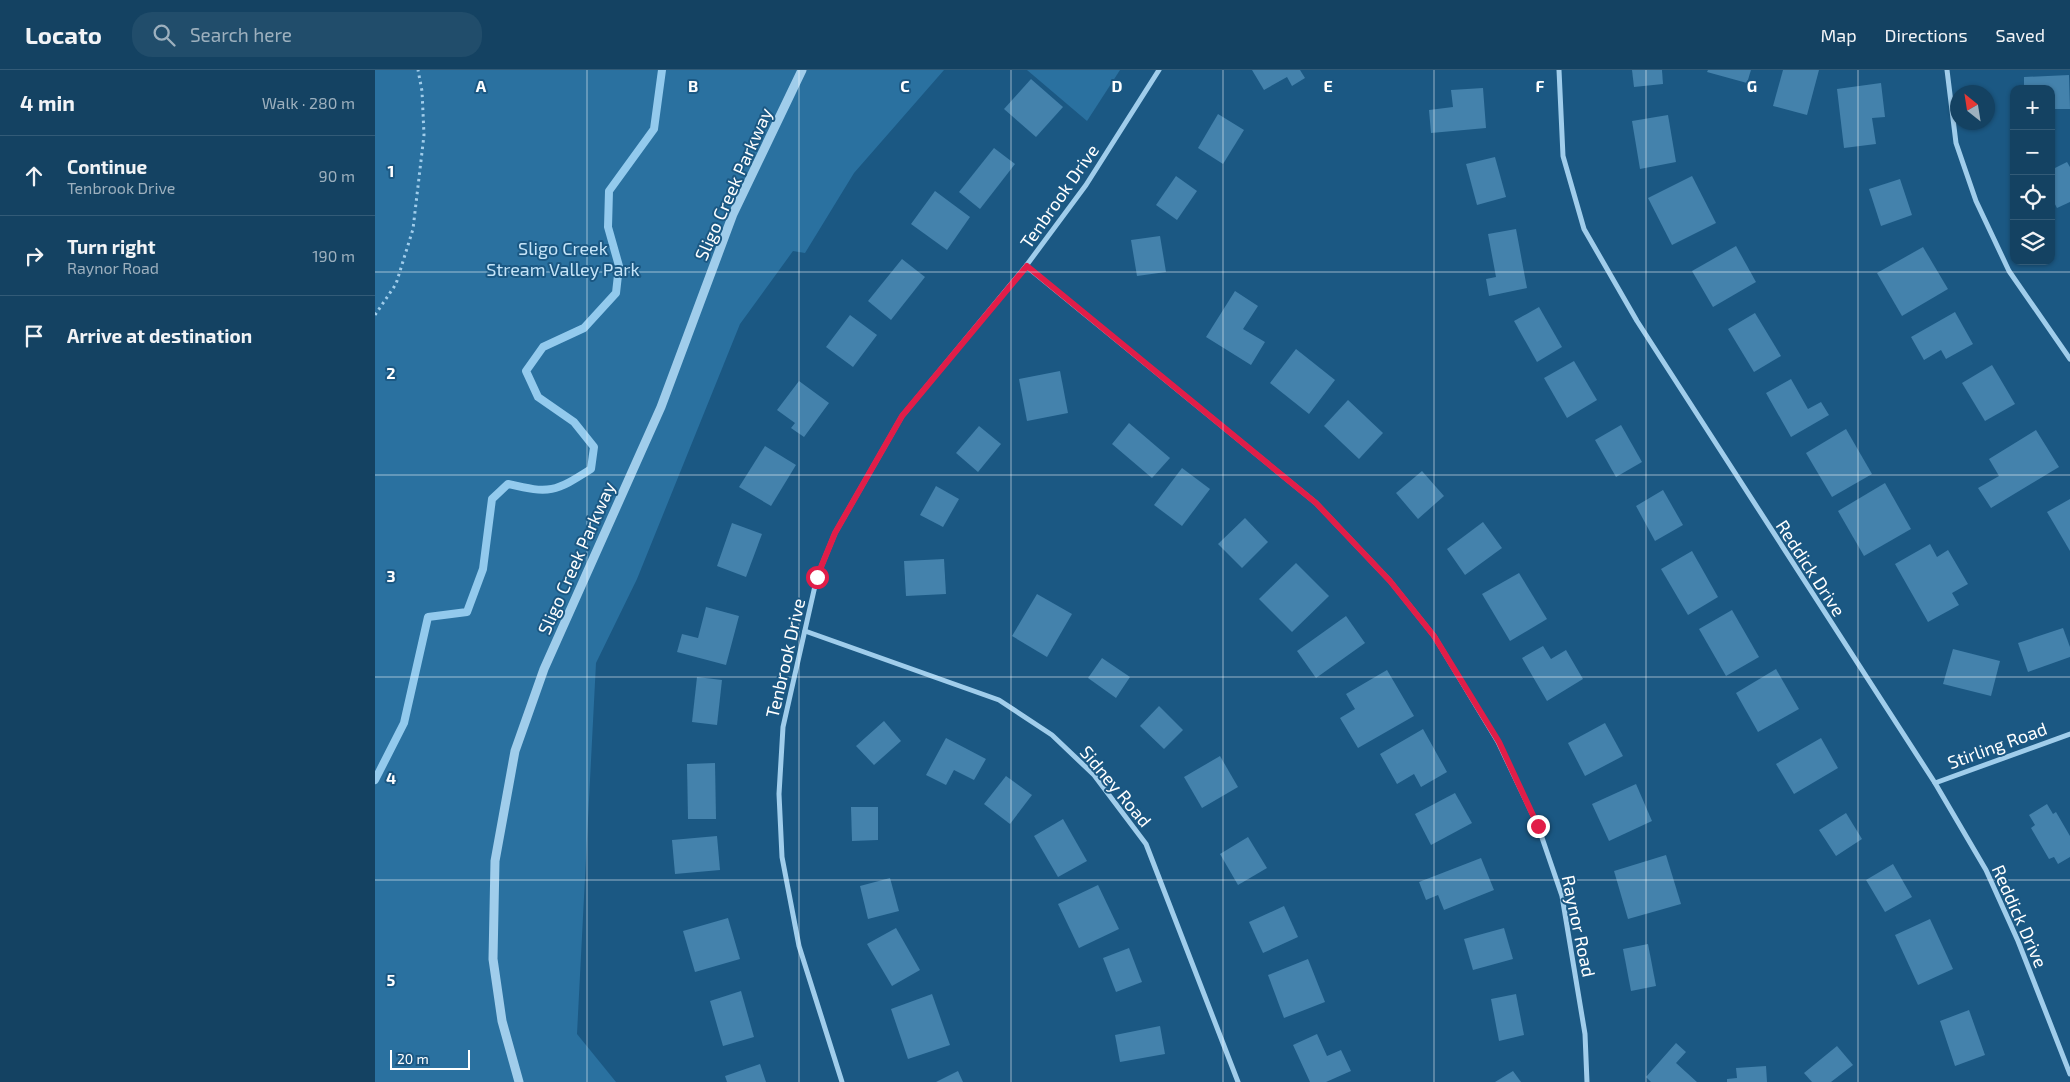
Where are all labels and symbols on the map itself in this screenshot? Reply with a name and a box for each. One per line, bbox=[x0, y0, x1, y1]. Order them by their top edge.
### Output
text: A bbox=[476, 76, 487, 95]
text: B bbox=[688, 76, 698, 95]
text: C bbox=[900, 76, 910, 95]
text: D bbox=[1112, 76, 1123, 95]
text: E bbox=[1323, 76, 1333, 95]
text: F bbox=[1536, 76, 1545, 95]
text: G bbox=[1747, 76, 1757, 95]
north arrow bbox=[1950, 85, 1995, 130]
street label: Sligo Creek Parkway bbox=[689, 104, 777, 264]
street label: Tenbrook Drive bbox=[1015, 140, 1103, 252]
text: 1 bbox=[388, 161, 394, 180]
park label: Sligo Creek Stream Valley Park bbox=[486, 237, 640, 280]
text: 2 bbox=[386, 363, 396, 382]
street label: Sligo Creek Parkway bbox=[532, 478, 620, 638]
street label: Reddick Drive bbox=[1772, 516, 1850, 620]
text: 3 bbox=[386, 566, 396, 585]
route start bbox=[806, 566, 829, 589]
street label: Tenbrook Drive bbox=[761, 596, 809, 720]
street label: Stirling Road bbox=[1944, 717, 2050, 773]
street label: Sidney Road bbox=[1076, 741, 1156, 831]
text: 4 bbox=[386, 768, 396, 787]
route end bbox=[1527, 815, 1550, 838]
street label: Reddick Drive bbox=[1988, 861, 2052, 971]
street label: Raynor Road bbox=[1557, 873, 1601, 979]
text: 5 bbox=[387, 970, 396, 989]
scale bar bbox=[390, 1047, 470, 1070]

